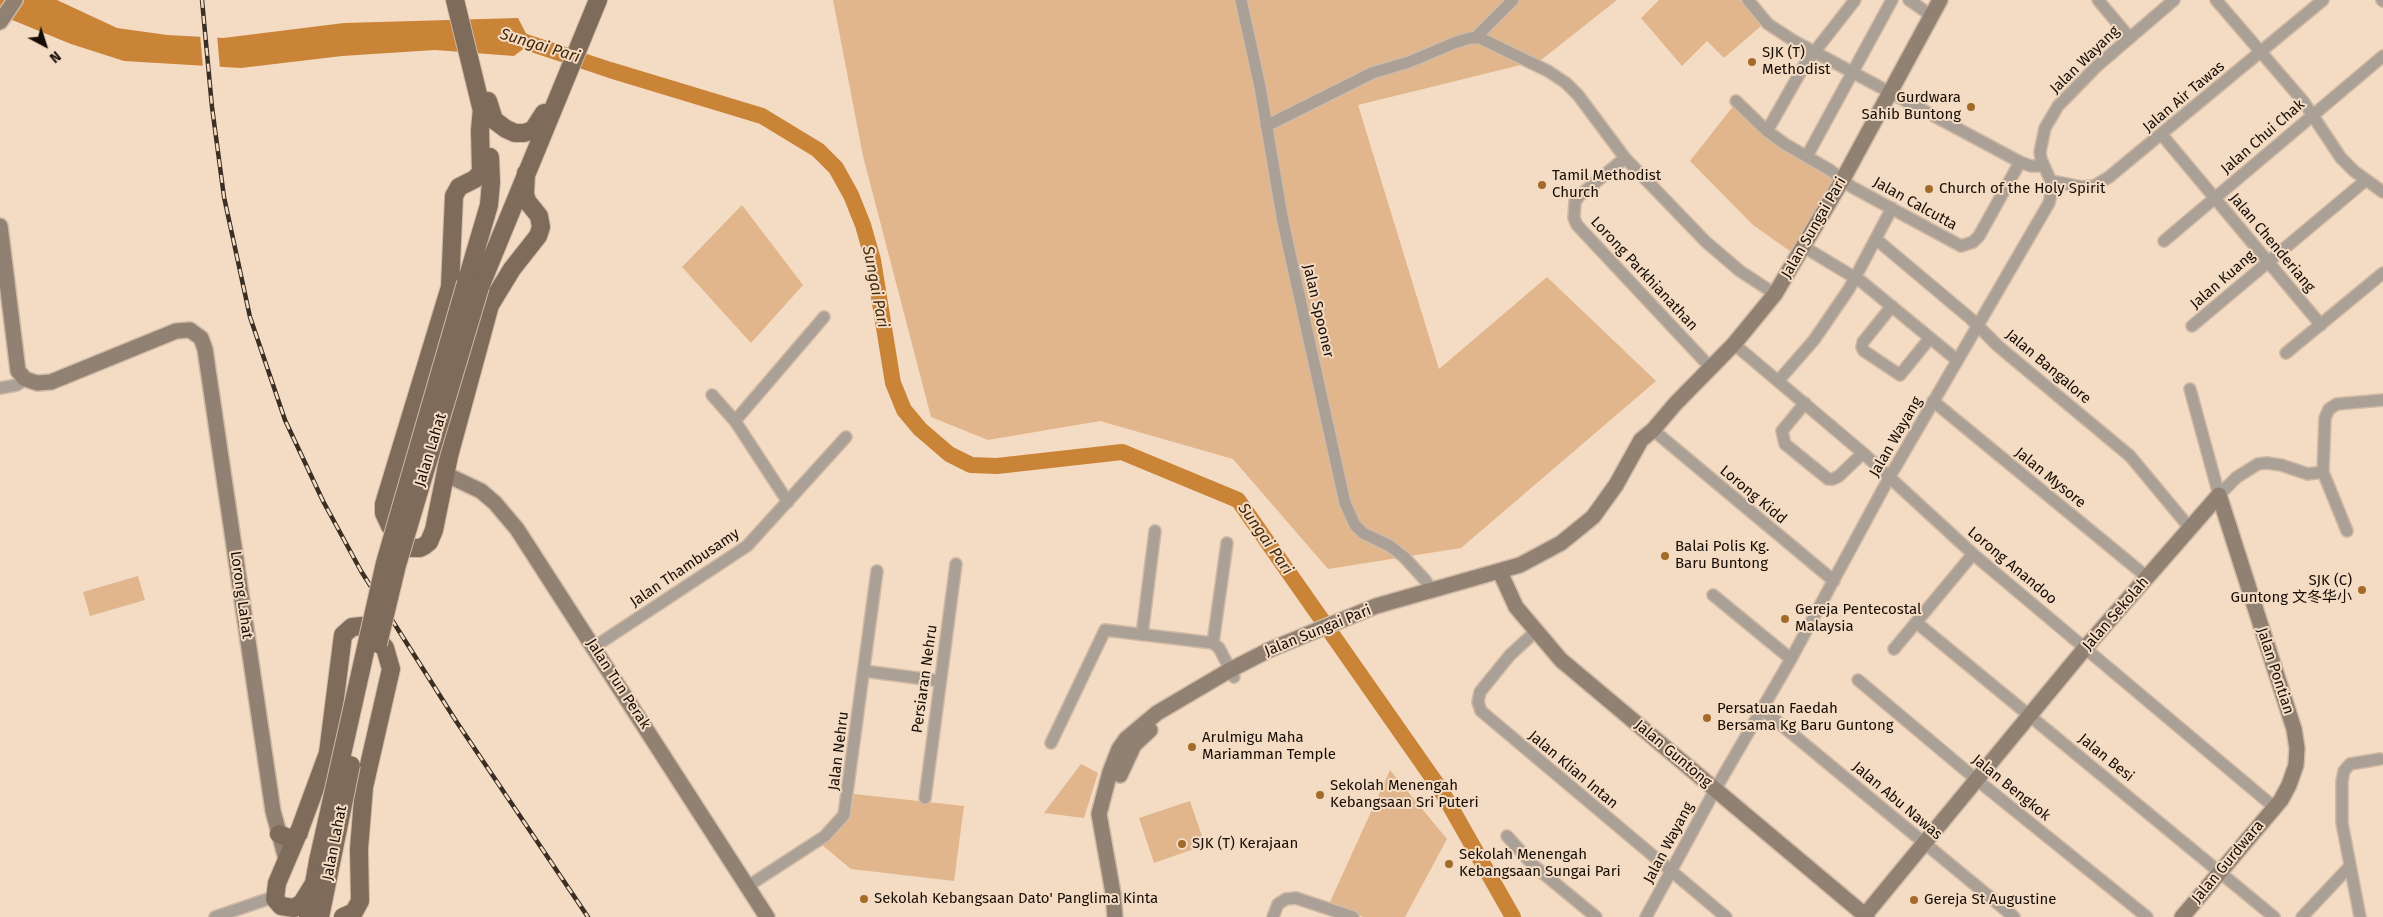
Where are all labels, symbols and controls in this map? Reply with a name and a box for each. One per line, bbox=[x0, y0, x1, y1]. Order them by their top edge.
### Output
north arrow bbox=[20, 20, 70, 70]
street label: Jalan Wayang bbox=[2047, 22, 2123, 98]
water label: Sungai Pari bbox=[498, 25, 582, 67]
place label: SJK (T) Methodist bbox=[1762, 44, 1830, 79]
text: N bbox=[46, 47, 64, 66]
marker: SJK (T) Methodist bbox=[1746, 56, 1758, 68]
street label: Jalan Air Tawas bbox=[2139, 58, 2229, 136]
place label: Gurdwara Sahib Buntong bbox=[1862, 89, 1961, 124]
street label: Jalan Chui Chak bbox=[2218, 96, 2308, 178]
marker: Gurdwara Sahib Buntong bbox=[1965, 101, 1977, 113]
place label: Tamil Methodist Church bbox=[1552, 167, 1661, 202]
street label: Jalan Sungai Pari bbox=[1778, 174, 1850, 282]
street label: Jalan Calcutta bbox=[1870, 174, 1960, 234]
marker: Tamil Methodist Church bbox=[1536, 179, 1548, 191]
place label: Church of the Holy Spirit bbox=[1939, 180, 2105, 198]
marker: Church of the Holy Spirit bbox=[1923, 183, 1935, 195]
street label: Jalan Chenderiang bbox=[2225, 190, 2319, 296]
street label: Lorong Parkhianathan bbox=[1586, 213, 1702, 335]
water label: Sungai Pari bbox=[858, 245, 892, 329]
street label: Jalan Kuang bbox=[2187, 247, 2259, 313]
street label: Jalan Spooner bbox=[1299, 263, 1337, 359]
street label: Jalan Bangalore bbox=[2002, 326, 2094, 408]
street label: Jalan Wayang bbox=[1866, 394, 1926, 480]
street label: Jalan Lahat bbox=[411, 411, 451, 489]
street label: Jalan Mysore bbox=[2011, 444, 2089, 512]
street label: Lorong Kidd bbox=[1716, 462, 1790, 528]
water label: Sungai Pari bbox=[1233, 500, 1297, 578]
street label: Lorong Anandoo bbox=[1964, 523, 2060, 609]
street label: Jalan Thambusamy bbox=[627, 525, 743, 611]
place label: Balai Polis Kg. Baru Buntong bbox=[1675, 538, 1769, 573]
street label: Lorong Lahat bbox=[226, 550, 256, 640]
marker: Balai Polis Kg. Baru Buntong bbox=[1659, 550, 1671, 562]
place label: SJK (C) Guntong 文冬华小 bbox=[2231, 572, 2352, 607]
street label: Jalan Sekolah bbox=[2079, 573, 2153, 655]
marker: SJK (C) Guntong 文冬华小 bbox=[2356, 584, 2368, 596]
street label: Jalan Sungai Pari bbox=[1262, 601, 1374, 661]
place label: Gereja Pentecostal Malaysia bbox=[1795, 601, 1921, 636]
marker: Gereja Pentecostal Malaysia bbox=[1779, 613, 1791, 625]
street label: Persiaran Nehru bbox=[908, 624, 942, 734]
street label: Jalan Pontian bbox=[2252, 625, 2298, 717]
street label: Jalan Tun Perak bbox=[582, 635, 654, 733]
place label: Persatuan Faedah Bersama Kg Baru Guntong bbox=[1717, 700, 1894, 735]
street label: Jalan Nehru bbox=[825, 710, 853, 792]
marker: Persatuan Faedah Bersama Kg Baru Guntong bbox=[1701, 712, 1713, 724]
street label: Jalan Guntong bbox=[1631, 716, 1715, 792]
street label: Jalan Klian Intan bbox=[1524, 727, 1622, 813]
place label: Arulmigu Maha Mariamman Temple bbox=[1202, 729, 1336, 764]
street label: Jalan Besi bbox=[2075, 730, 2137, 786]
marker: Arulmigu Maha Mariamman Temple bbox=[1186, 741, 1198, 753]
street label: Jalan Bengkok bbox=[1968, 751, 2054, 825]
street label: Jalan Abu Nawas bbox=[1848, 758, 1946, 844]
place label: Sekolah Menengah Kebangsaan Sri Puteri bbox=[1330, 777, 1479, 812]
marker: Sekolah Menengah Kebangsaan Sri Puteri bbox=[1314, 789, 1326, 801]
street label: Jalan Wayang bbox=[1640, 799, 1698, 887]
street label: Jalan Lahat bbox=[319, 804, 351, 882]
street label: Jalan Gurdwara bbox=[2188, 817, 2268, 907]
place label: SJK (T) Kerajaan bbox=[1192, 835, 1298, 853]
marker: SJK (T) Kerajaan bbox=[1176, 838, 1188, 850]
place label: Sekolah Menengah Kebangsaan Sungai Pari bbox=[1459, 846, 1621, 881]
marker: Sekolah Menengah Kebangsaan Sungai Pari bbox=[1443, 858, 1455, 870]
place label: Sekolah Kebangsaan Dato' Panglima Kinta bbox=[874, 890, 1158, 908]
place label: Gereja St Augustine bbox=[1924, 891, 2056, 909]
marker: Sekolah Kebangsaan Dato' Panglima Kinta bbox=[858, 893, 870, 905]
marker: Gereja St Augustine bbox=[1908, 894, 1920, 906]

